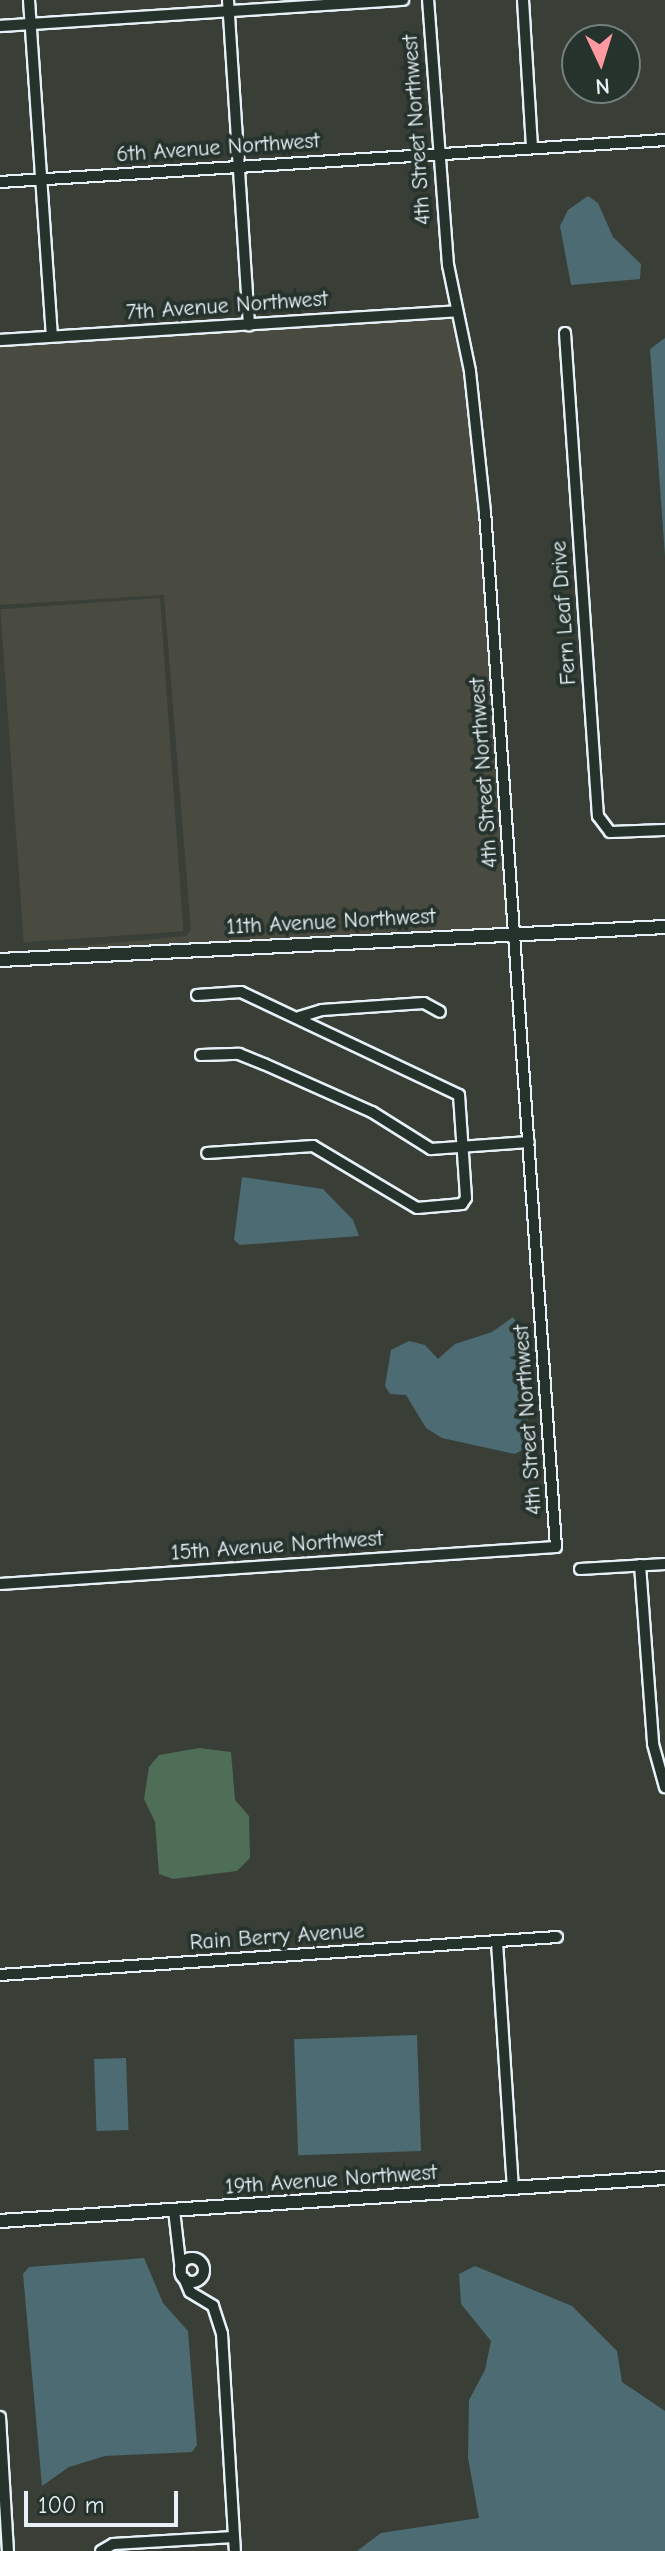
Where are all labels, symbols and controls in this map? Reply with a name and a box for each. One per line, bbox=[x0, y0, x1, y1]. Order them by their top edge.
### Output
north arrow bbox=[561, 24, 641, 104]
street label: 4th Street Northwest bbox=[397, 34, 437, 226]
text: N bbox=[594, 72, 611, 99]
street label: 6th Avenue Northwest bbox=[115, 128, 321, 168]
street label: 7th Avenue Northwest bbox=[125, 286, 329, 326]
street label: Fern Leaf Drive bbox=[546, 540, 582, 686]
street label: 4th Street Northwest bbox=[464, 677, 504, 869]
street label: 11th Avenue Northwest bbox=[226, 903, 436, 941]
street label: 4th Street Northwest bbox=[508, 1324, 548, 1516]
street label: 15th Avenue Northwest bbox=[170, 1525, 384, 1567]
street label: Rain Berry Avenue bbox=[189, 1918, 365, 1956]
street label: 19th Avenue Northwest bbox=[224, 2159, 438, 2201]
scale bar bbox=[28, 2475, 182, 2525]
text: 100 m bbox=[38, 2491, 105, 2519]

